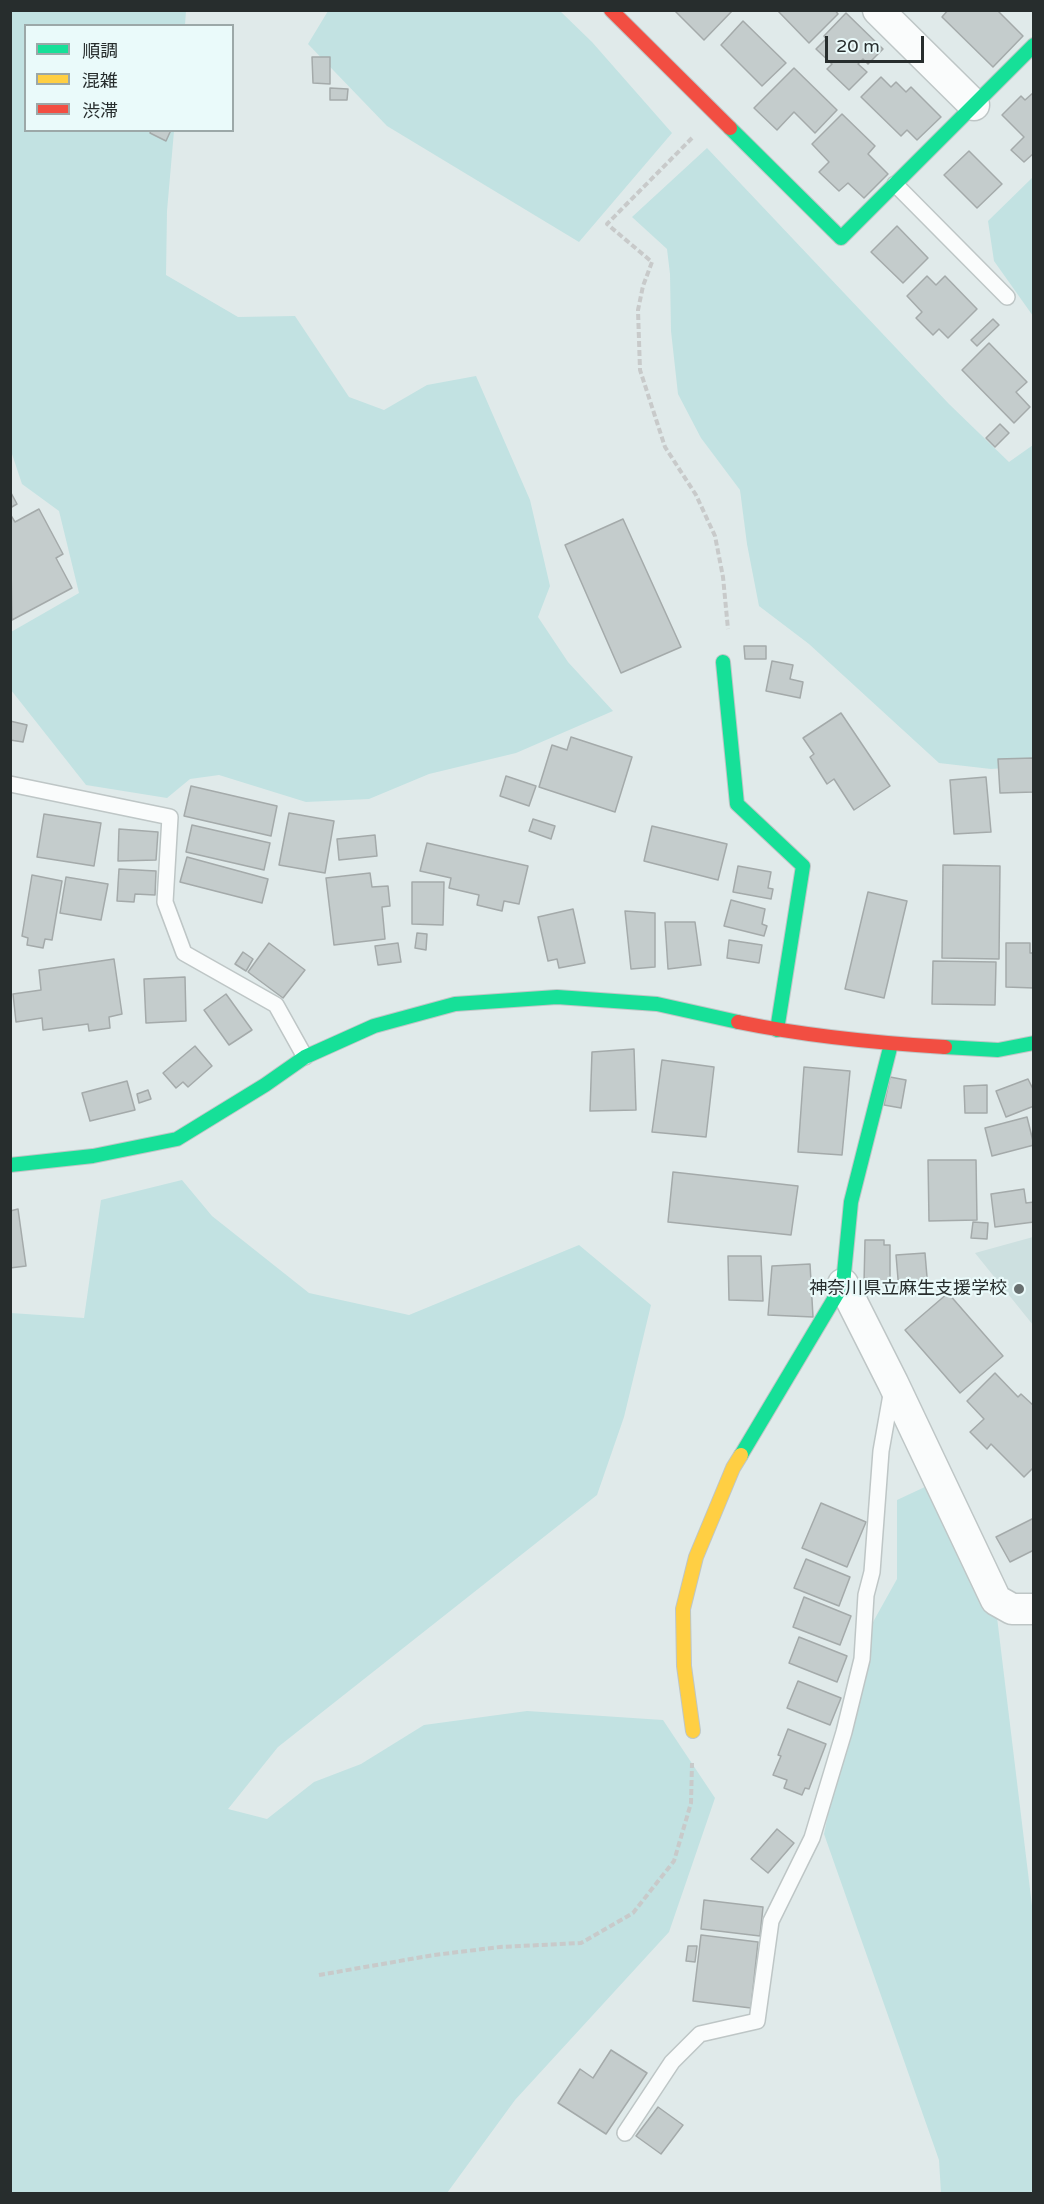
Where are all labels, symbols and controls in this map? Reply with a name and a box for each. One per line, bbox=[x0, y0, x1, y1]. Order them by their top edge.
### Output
legend bbox=[24, 24, 234, 132]
scale bar bbox=[828, 24, 927, 62]
text: 20 m bbox=[836, 35, 880, 57]
text: 順調 bbox=[82, 40, 118, 62]
text: 混雑 bbox=[82, 70, 118, 92]
text: 渋滞 bbox=[82, 100, 118, 122]
place label: 神奈川県立麻生支援学校 bbox=[809, 1278, 1007, 1300]
marker: 神奈川県立麻生支援学校 bbox=[1012, 1282, 1026, 1296]

